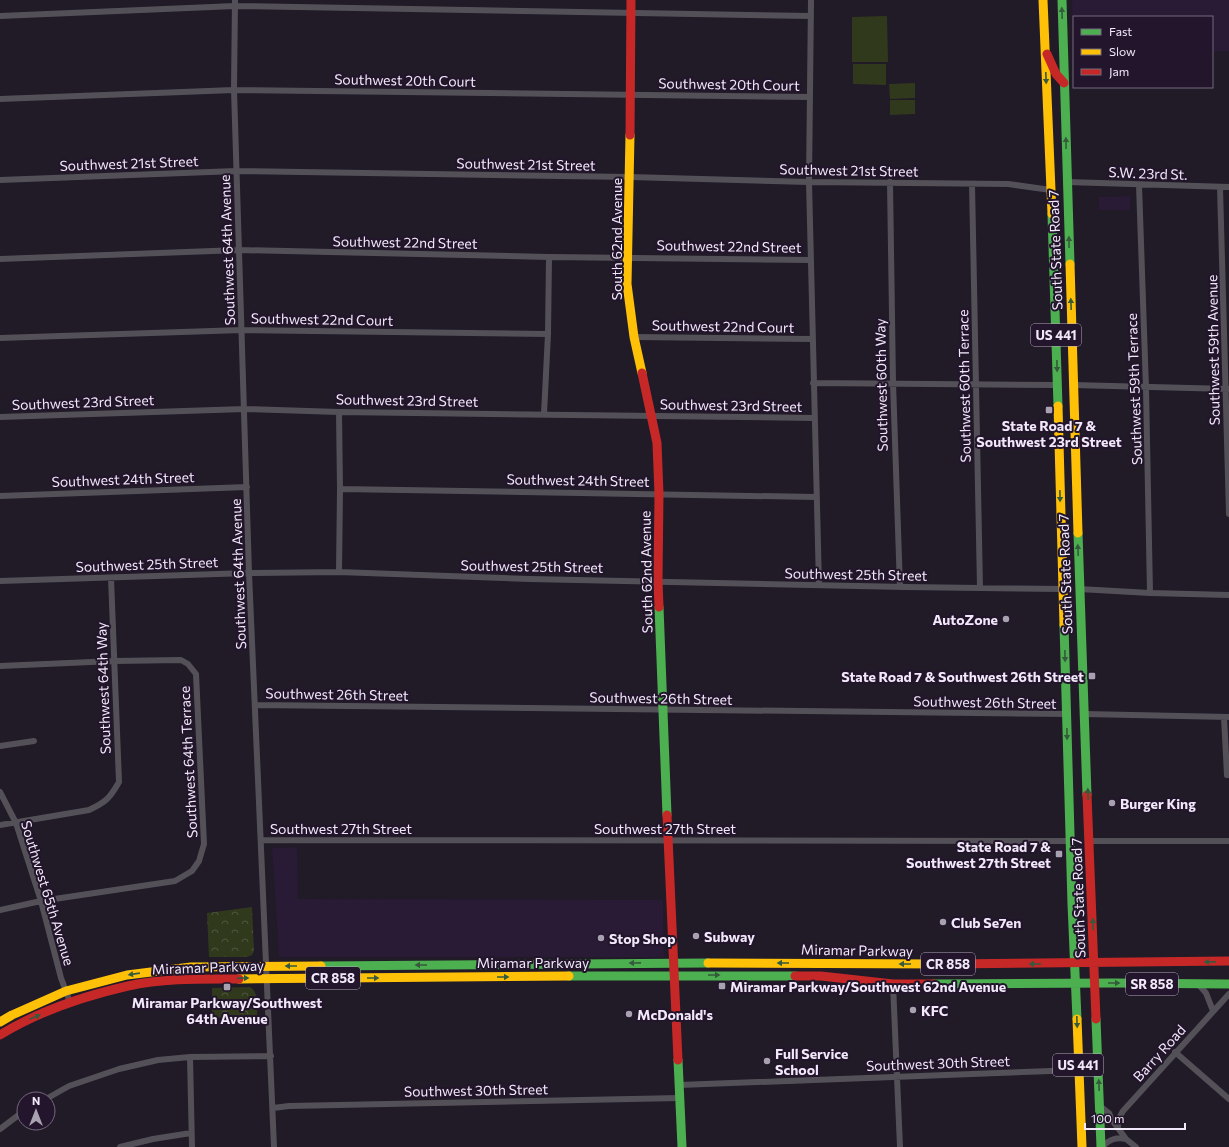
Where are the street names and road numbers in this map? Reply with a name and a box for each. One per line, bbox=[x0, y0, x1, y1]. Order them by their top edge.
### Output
street label: Southwest 20th Court bbox=[334, 70, 476, 90]
street label: Southwest 20th Court bbox=[658, 74, 800, 94]
street label: Southwest 21st Street bbox=[59, 152, 199, 174]
street label: Southwest 21st Street bbox=[456, 154, 596, 174]
street label: Southwest 21st Street bbox=[779, 160, 919, 180]
street label: S.W. 23rd St. bbox=[1108, 163, 1188, 183]
street label: Southwest 64th Avenue bbox=[216, 174, 238, 326]
street label: South 62nd Avenue bbox=[608, 178, 625, 300]
street label: South State Road 7 bbox=[1044, 190, 1066, 310]
street label: Southwest 22nd Street bbox=[332, 232, 478, 252]
street label: Southwest 22nd Street bbox=[656, 236, 802, 256]
street label: Southwest 59th Avenue bbox=[1203, 274, 1223, 426]
street label: Southwest 22nd Court bbox=[251, 309, 394, 329]
street label: Southwest 60th Terrace bbox=[954, 309, 974, 463]
street label: Southwest 59th Terrace bbox=[1123, 313, 1145, 465]
street label: Southwest 22nd Court bbox=[652, 316, 795, 336]
street label: Southwest 60th Way bbox=[871, 318, 891, 452]
road number: US 441 bbox=[1031, 324, 1081, 346]
street label: Southwest 23rd Street bbox=[336, 390, 479, 410]
street label: Southwest 23rd Street bbox=[11, 391, 155, 413]
street label: Southwest 23rd Street bbox=[660, 395, 803, 415]
street label: Southwest 24th Street bbox=[51, 468, 195, 490]
street label: Southwest 24th Street bbox=[506, 470, 650, 490]
street label: Southwest 64th Avenue bbox=[227, 498, 249, 650]
street label: South 62nd Avenue bbox=[636, 511, 656, 633]
street label: South State Road 7 bbox=[1054, 514, 1076, 634]
street label: Southwest 25th Street bbox=[75, 553, 219, 575]
street label: Southwest 25th Street bbox=[460, 556, 604, 576]
street label: Southwest 25th Street bbox=[784, 564, 928, 584]
street label: Southwest 64th Way bbox=[92, 622, 114, 754]
street label: Southwest 26th Street bbox=[265, 684, 409, 704]
street label: Southwest 64th Terrace bbox=[176, 685, 200, 839]
street label: Southwest 26th Street bbox=[589, 688, 733, 708]
street label: Southwest 26th Street bbox=[913, 692, 1057, 712]
street label: Southwest 65th Avenue bbox=[18, 818, 78, 968]
street label: Southwest 27th Street bbox=[270, 820, 412, 837]
street label: Southwest 27th Street bbox=[594, 820, 736, 837]
street label: South State Road 7 bbox=[1067, 838, 1089, 958]
street label: Miramar Parkway bbox=[801, 941, 913, 959]
road number: CR 858 bbox=[921, 953, 975, 975]
street label: Miramar Parkway bbox=[477, 954, 589, 971]
street label: Miramar Parkway bbox=[152, 957, 264, 977]
road number: CR 858 bbox=[306, 967, 360, 989]
road number: SR 858 bbox=[1126, 973, 1178, 995]
street label: Barry Road bbox=[1129, 1021, 1189, 1085]
street label: Southwest 30th Street bbox=[866, 1052, 1011, 1074]
road number: US 441 bbox=[1053, 1054, 1103, 1076]
street label: Southwest 30th Street bbox=[404, 1080, 549, 1100]

